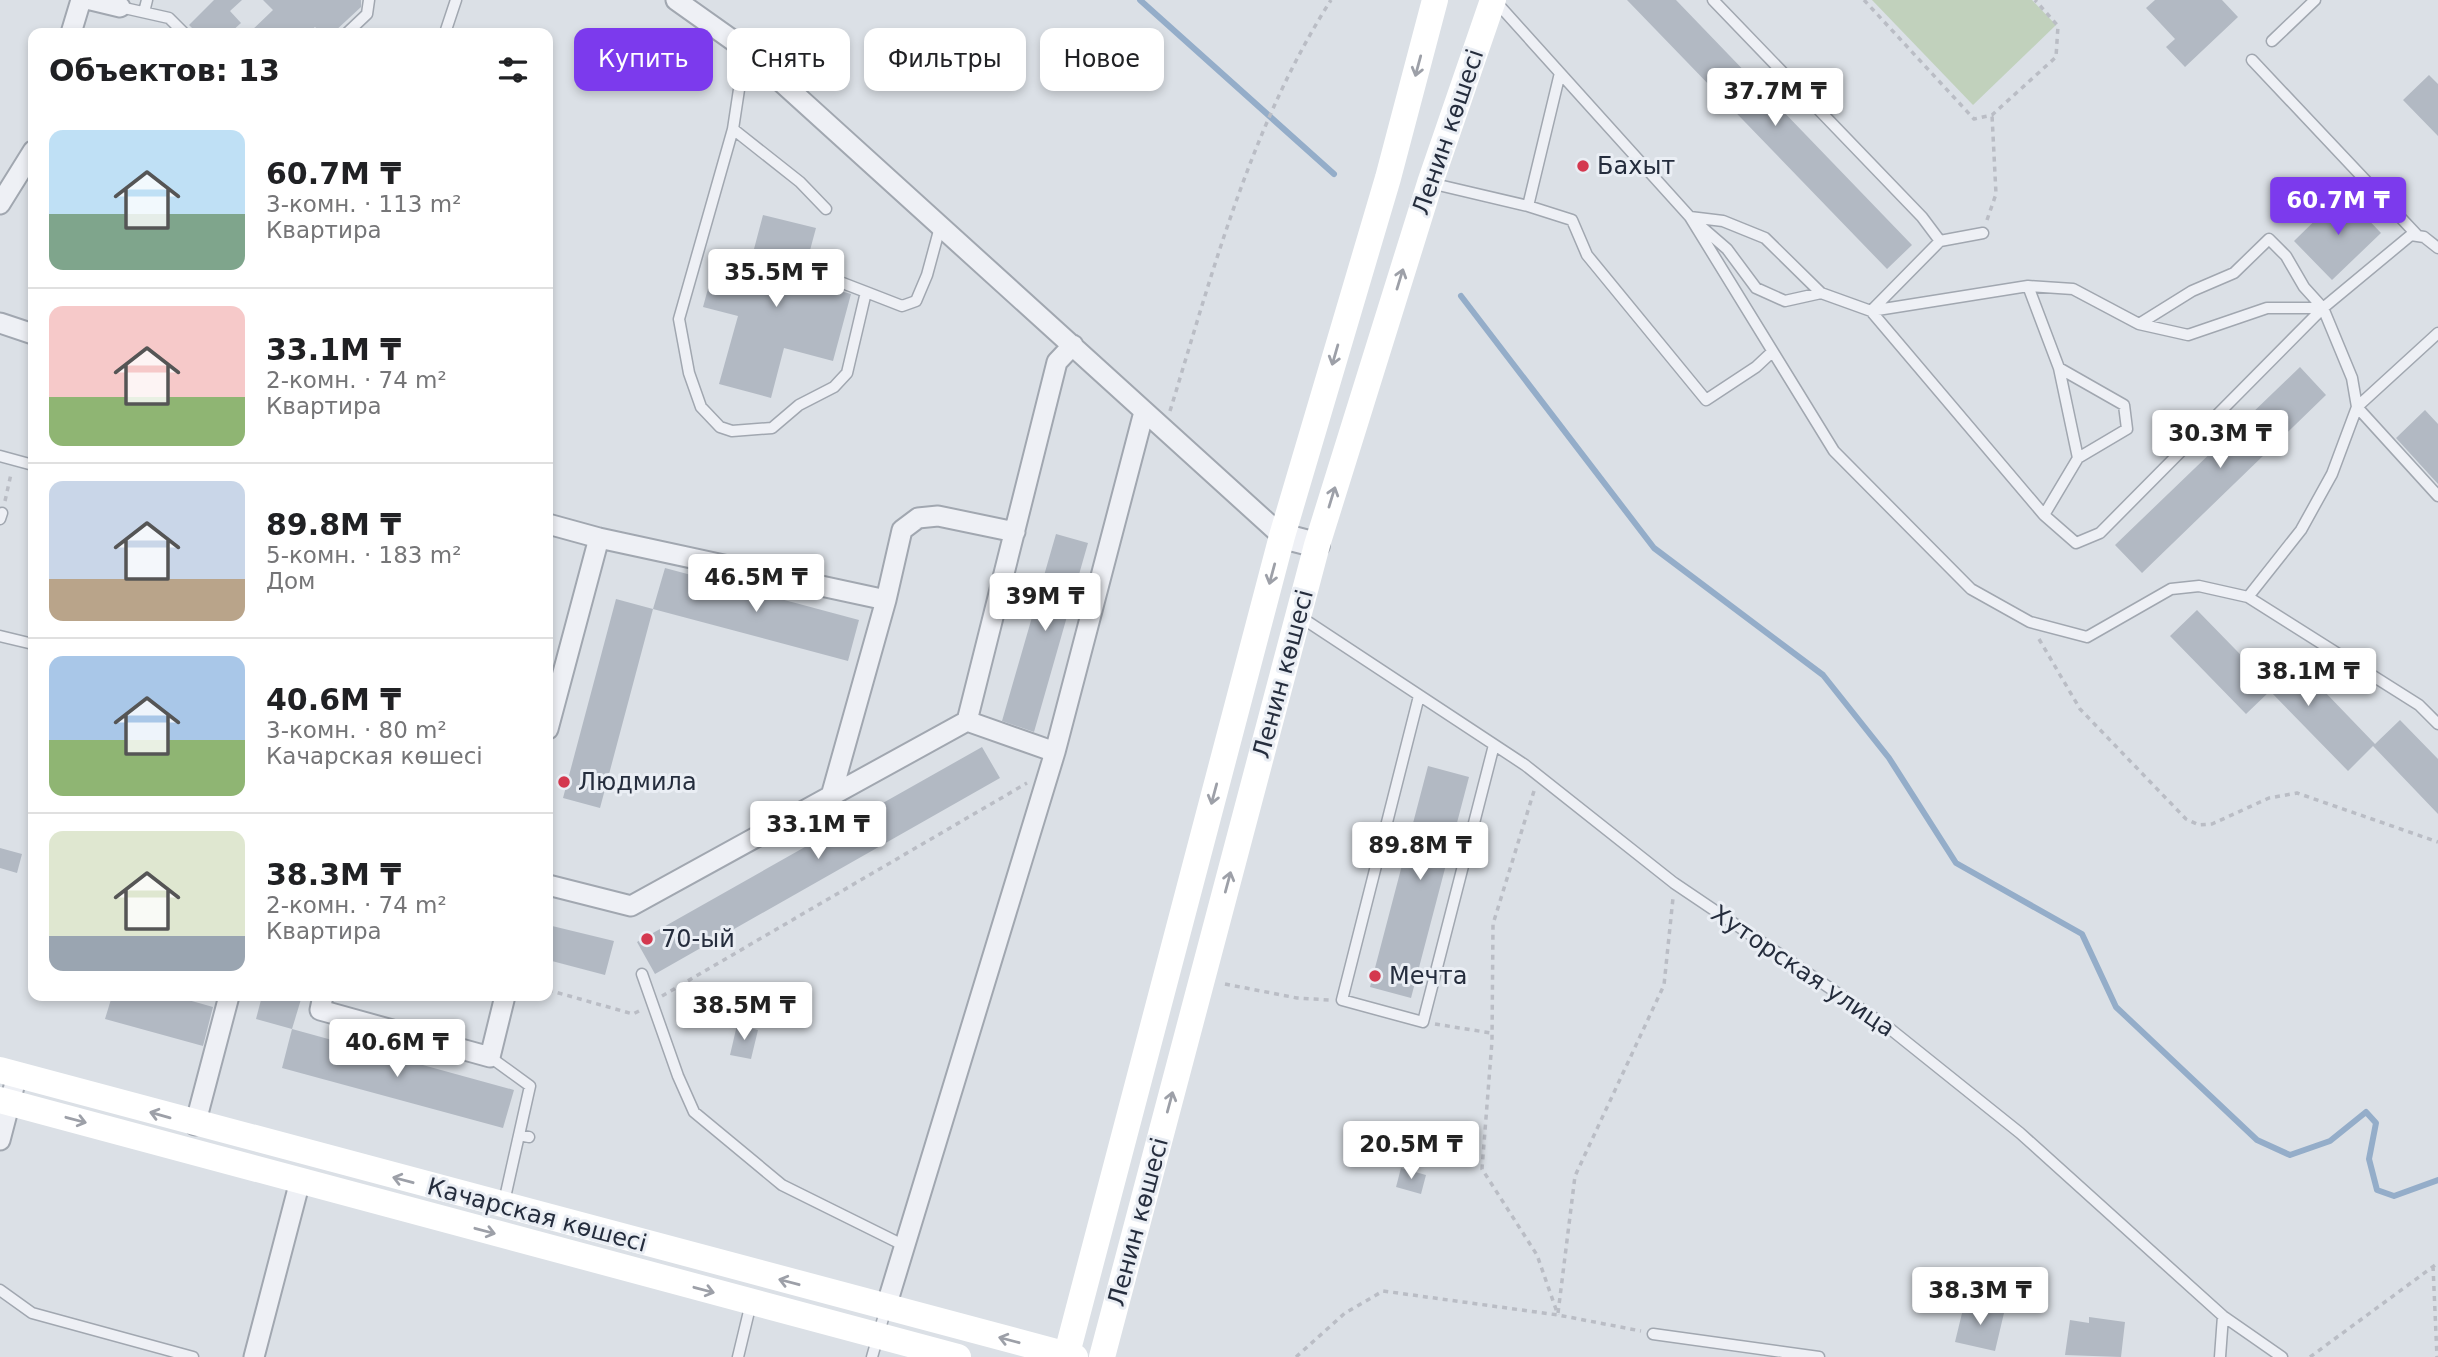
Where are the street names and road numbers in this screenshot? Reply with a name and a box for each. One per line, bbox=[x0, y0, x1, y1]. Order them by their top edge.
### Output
street label: Ленин көшесі bbox=[1407, 46, 1489, 218]
street label: Ленин көшесі bbox=[1247, 587, 1319, 761]
street label: Хуторская улица bbox=[1706, 899, 1900, 1043]
street label: Ленин көшесі bbox=[1102, 1135, 1174, 1309]
street label: Качарская көшесі bbox=[424, 1172, 650, 1258]

